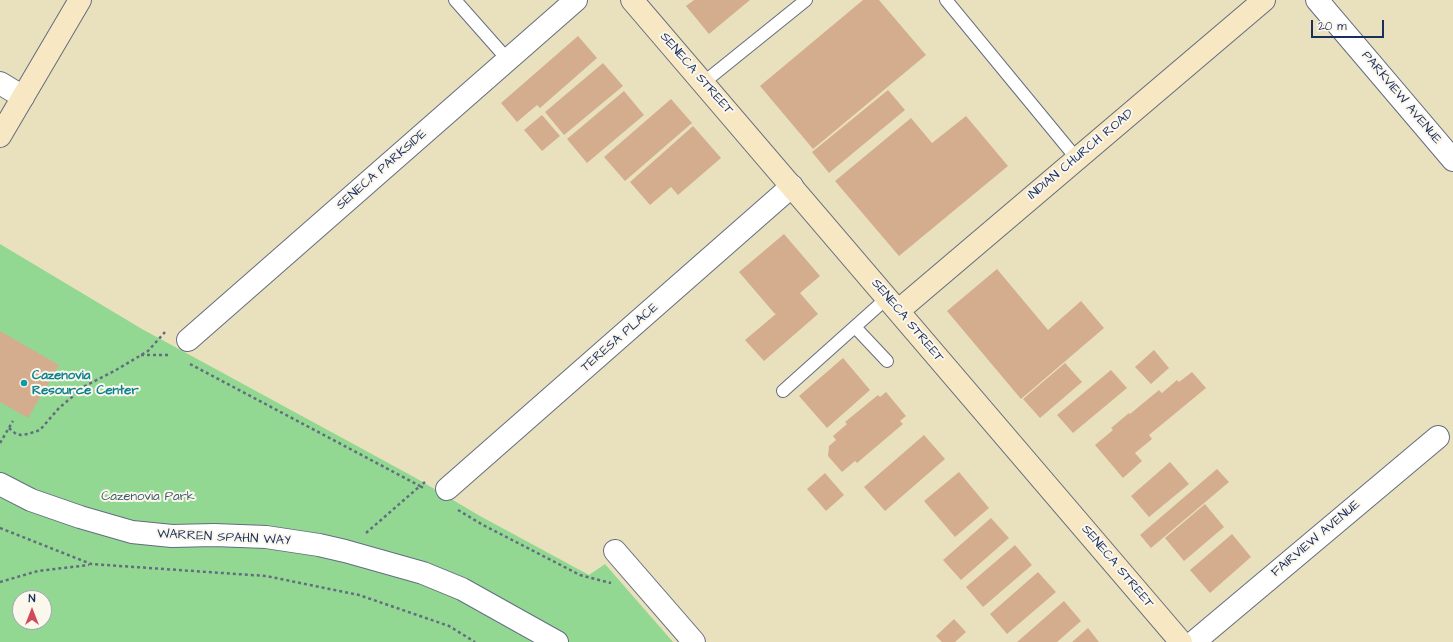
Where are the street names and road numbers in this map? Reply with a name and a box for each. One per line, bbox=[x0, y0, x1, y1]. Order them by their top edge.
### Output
street label: SENECA STREET bbox=[656, 30, 736, 118]
street label: PARKVIEW AVENUE bbox=[1358, 48, 1444, 148]
street label: INDIAN CHURCH ROAD bbox=[1025, 106, 1137, 204]
street label: SENECA PARKSIDE bbox=[334, 126, 430, 214]
street label: SENECA STREET bbox=[868, 276, 946, 366]
street label: TERESA PLACE bbox=[578, 300, 662, 376]
street label: FAIRVIEW AVENUE bbox=[1268, 497, 1364, 581]
street label: SENECA STREET bbox=[1078, 522, 1156, 612]
street label: WARREN SPAHN WAY bbox=[157, 527, 291, 549]

